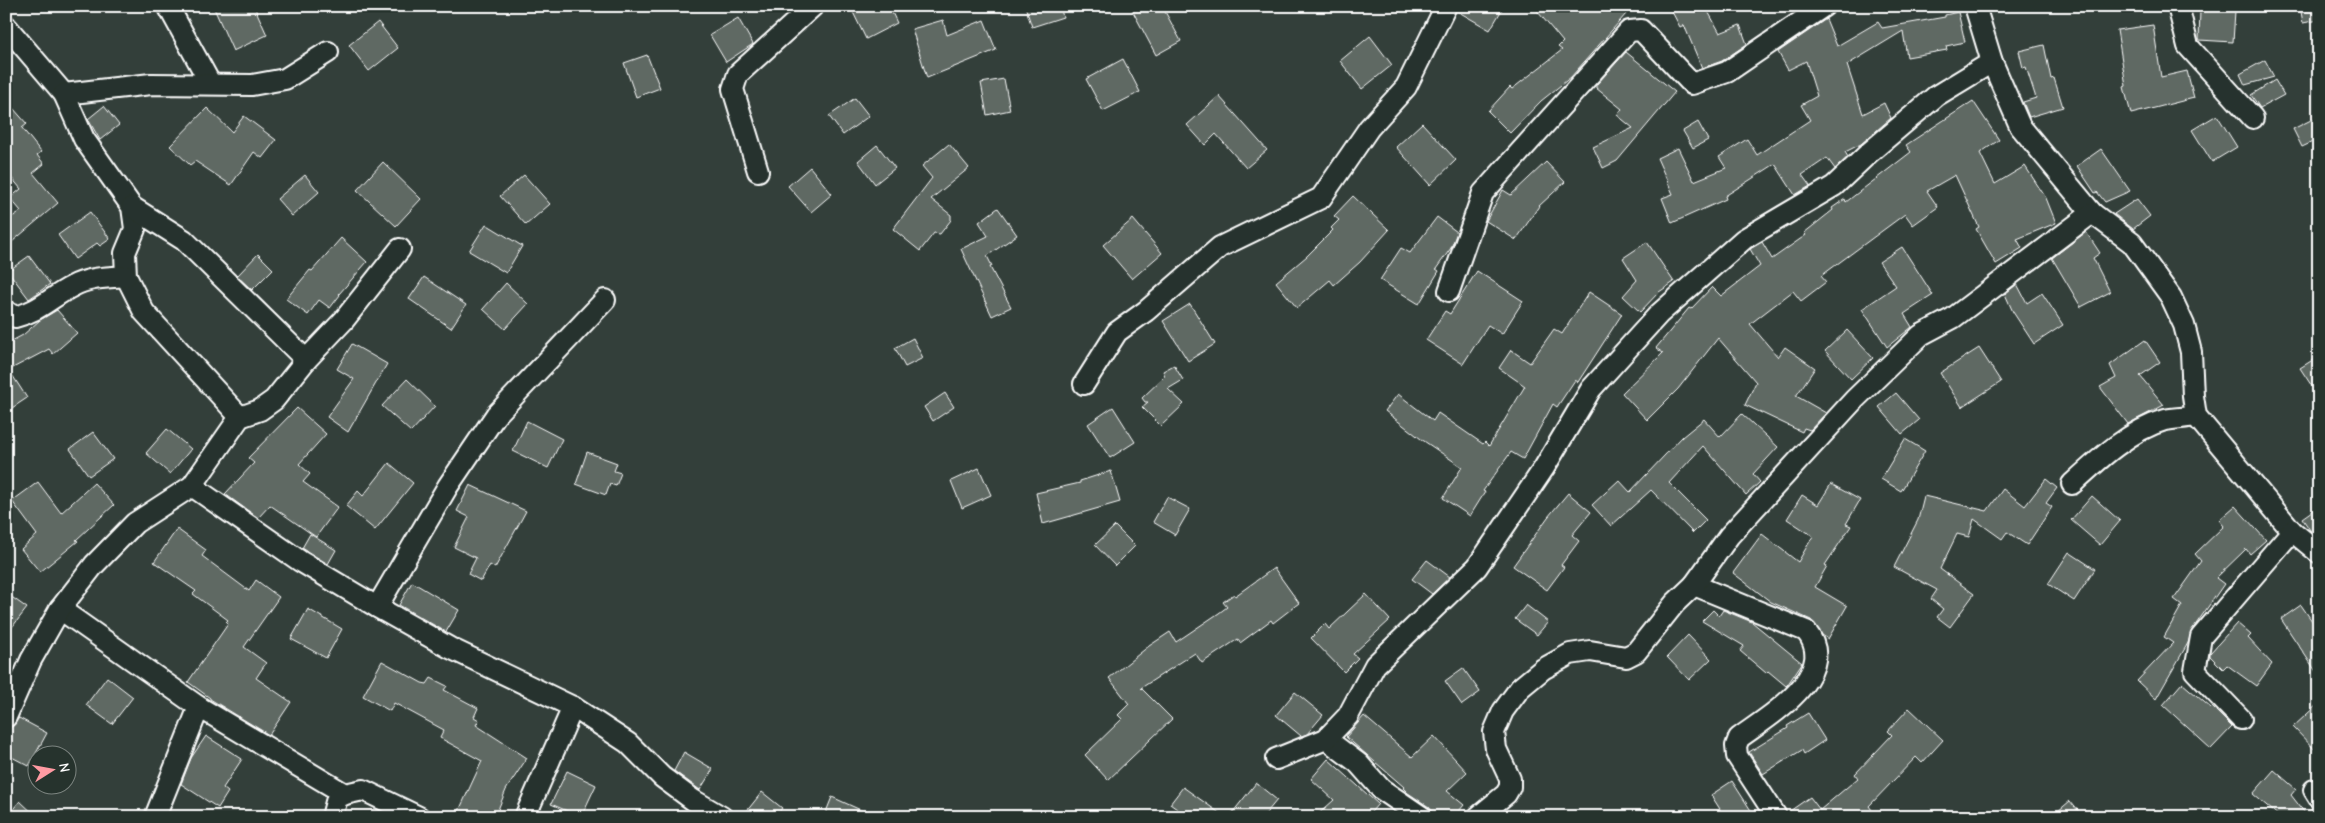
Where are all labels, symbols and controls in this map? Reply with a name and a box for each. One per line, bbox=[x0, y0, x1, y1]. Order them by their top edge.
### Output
north arrow bbox=[28, 746, 78, 796]
text: N bbox=[55, 762, 73, 774]

